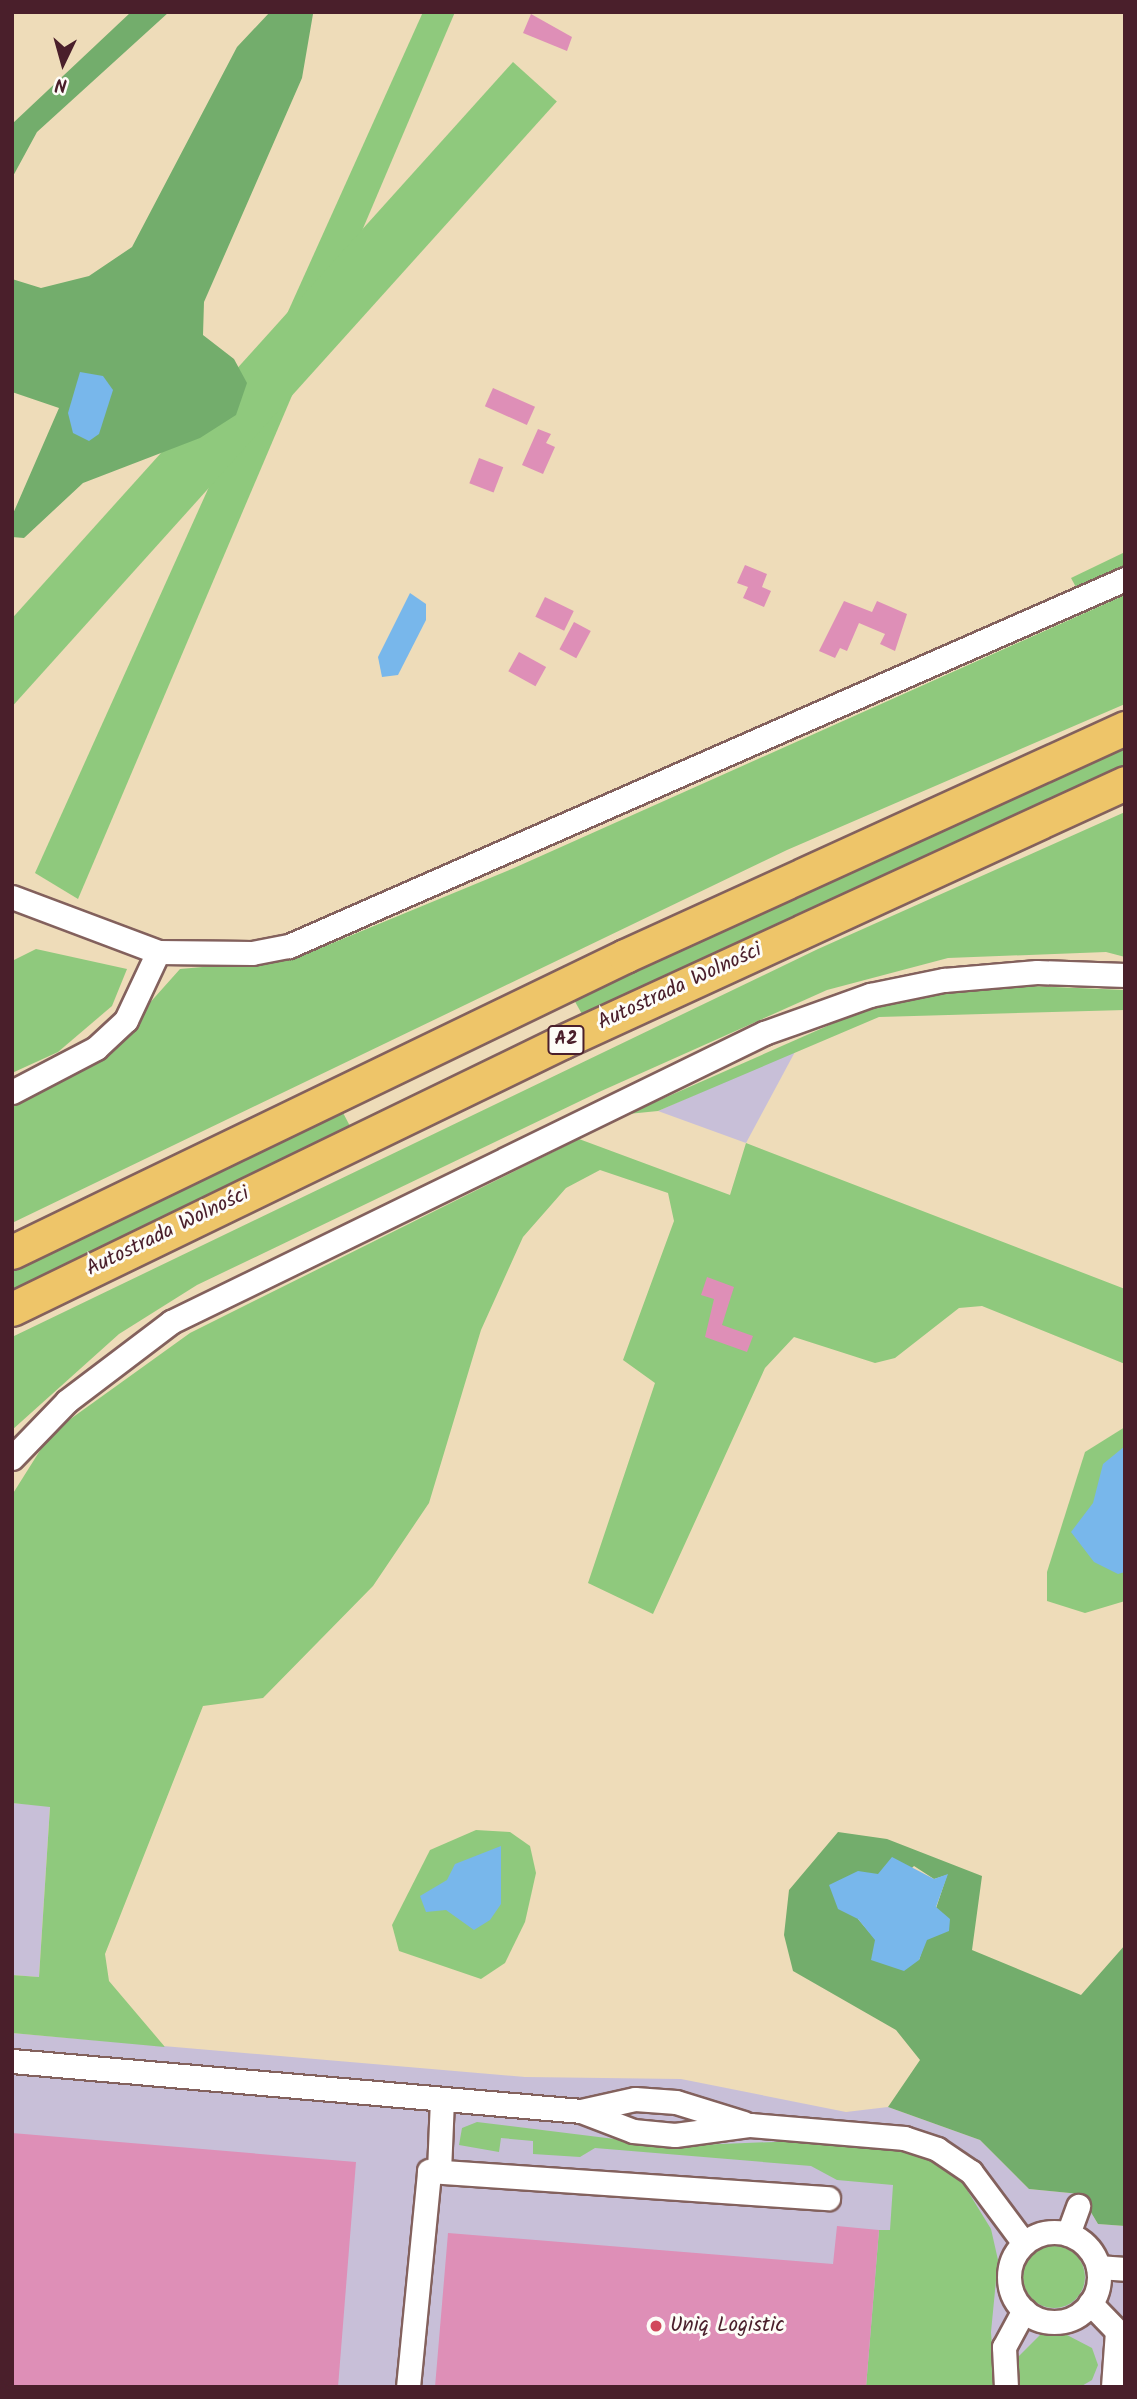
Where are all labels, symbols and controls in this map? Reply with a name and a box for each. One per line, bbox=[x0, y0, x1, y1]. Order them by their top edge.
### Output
north arrow bbox=[28, 28, 98, 98]
text: N bbox=[54, 68, 68, 99]
street label: Autostrada Wolności bbox=[594, 938, 766, 1036]
road number: A2 bbox=[547, 1024, 585, 1056]
street label: Autostrada Wolności bbox=[82, 1182, 254, 1282]
place label: Uniq Logistic bbox=[670, 2313, 784, 2339]
marker: Uniq Logistic bbox=[648, 2318, 664, 2334]

